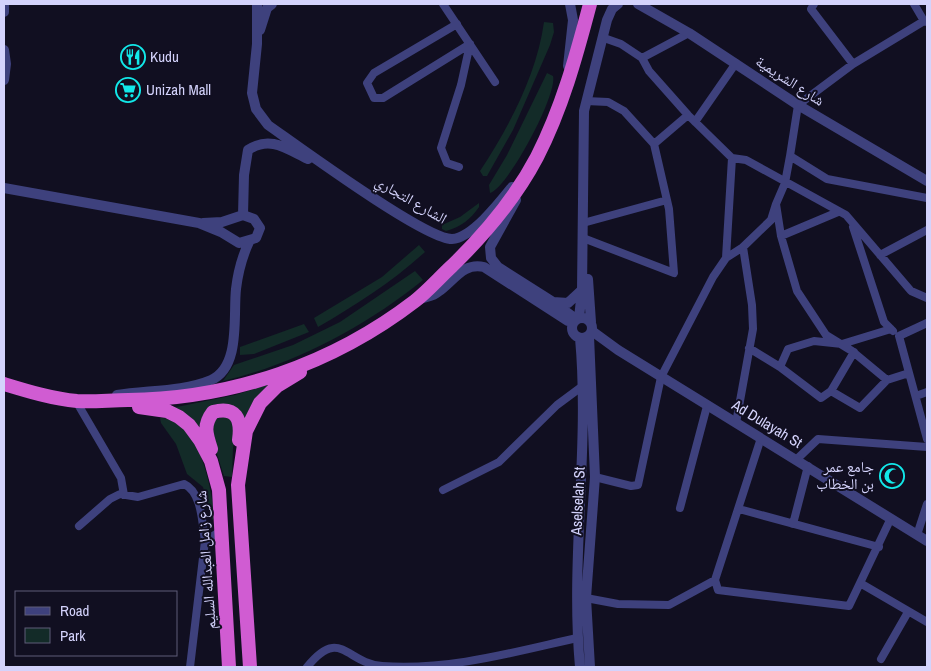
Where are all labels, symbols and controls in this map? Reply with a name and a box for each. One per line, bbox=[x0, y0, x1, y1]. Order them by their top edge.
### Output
restaurant icon: Kudu bbox=[120, 44, 146, 70]
place label: Kudu bbox=[150, 46, 179, 67]
street label: شارع الشريمية bbox=[752, 50, 829, 111]
supermarket icon: Unizah Mall bbox=[115, 77, 141, 103]
place label: Unizah Mall bbox=[146, 79, 211, 100]
street label: الشارع التجاري bbox=[371, 171, 451, 230]
street label: Ad Dulayah St bbox=[727, 394, 807, 453]
place label: جامع عمر بن الخطاب bbox=[816, 456, 874, 494]
mosque icon: جامع عمر بن الخطاب bbox=[879, 463, 905, 489]
street label: Aselselah St bbox=[565, 466, 590, 537]
street label: شارع زامل العبدالله السليم bbox=[190, 490, 221, 630]
legend bbox=[15, 591, 178, 656]
text: Road bbox=[60, 600, 89, 621]
text: Park bbox=[60, 625, 86, 646]

